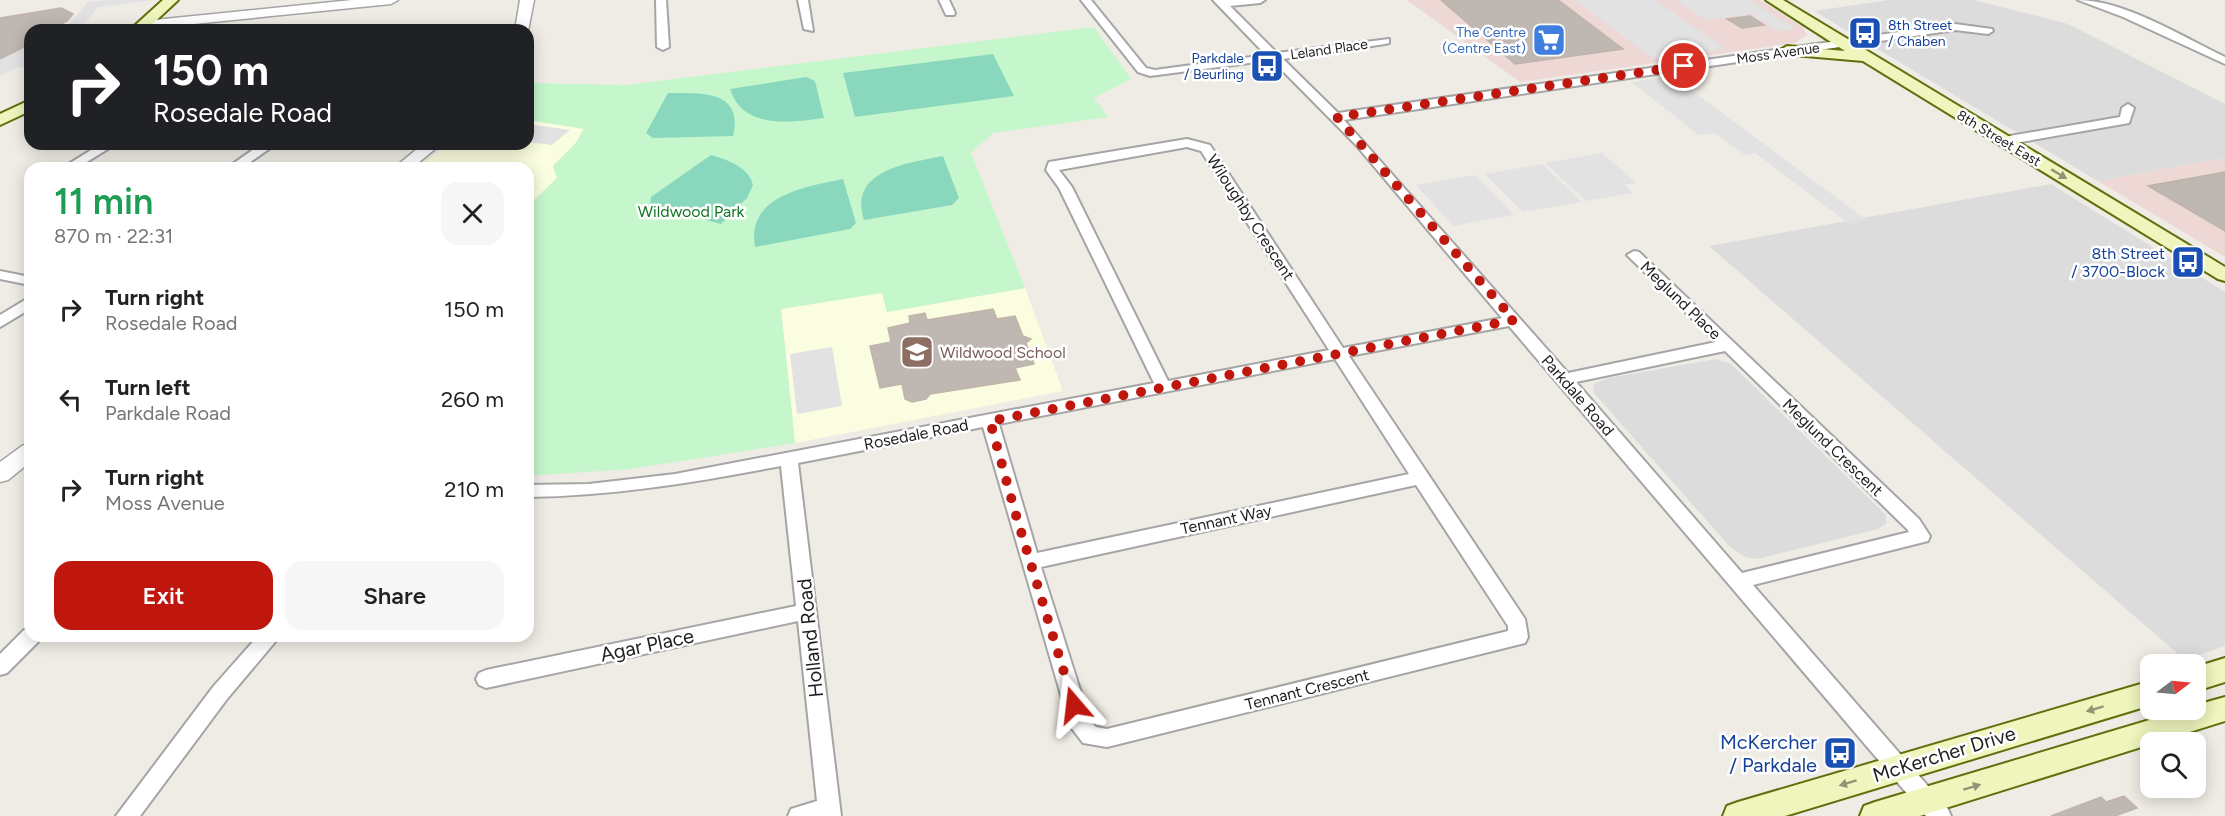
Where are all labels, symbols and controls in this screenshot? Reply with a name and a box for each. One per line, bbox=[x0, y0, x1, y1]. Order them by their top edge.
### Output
bus stop icon: 8th Street / Chaben bbox=[1847, 15, 1883, 51]
place label: 8th Street / Chaben bbox=[1888, 17, 1952, 50]
supermarket icon: The Centre (Centre East) bbox=[1531, 22, 1567, 58]
place label: The Centre (Centre East) bbox=[1442, 24, 1526, 57]
street label: Leland Place bbox=[1289, 36, 1369, 63]
street label: Moss Avenue bbox=[1735, 39, 1821, 68]
pin bbox=[1658, 40, 1709, 91]
text: 150 m bbox=[153, 45, 269, 96]
icon: right bbox=[54, 48, 132, 126]
bus stop icon: Parkdale / Beurling bbox=[1249, 48, 1285, 84]
icon: arrive bbox=[1667, 49, 1700, 82]
place label: Parkdale / Beurling bbox=[1184, 50, 1244, 83]
text: Rosedale Road bbox=[153, 96, 332, 129]
street label: 8th Street East bbox=[1954, 107, 2044, 170]
street label: Wiloughby Crescent bbox=[1203, 151, 1298, 284]
one-way arrow bbox=[2051, 168, 2067, 179]
text: 11 min bbox=[54, 180, 153, 223]
button: close bbox=[441, 182, 504, 245]
park label: Wildwood Park bbox=[638, 202, 745, 221]
text: 870 m · 22:31 bbox=[54, 224, 173, 248]
place label: 8th Street / 3700-Block bbox=[2071, 244, 2165, 281]
bus stop icon: 8th Street / 3700-Block bbox=[2170, 244, 2206, 280]
street label: Meglund Place bbox=[1636, 257, 1725, 344]
text: Turn right bbox=[105, 284, 204, 311]
icon: right bbox=[54, 293, 87, 326]
text: 150 m bbox=[444, 296, 504, 323]
text: Rosedale Road bbox=[105, 311, 238, 335]
school or university icon: Wildwood School bbox=[899, 334, 935, 370]
place label: Wildwood School bbox=[940, 343, 1066, 362]
street label: Parkdale Road bbox=[1537, 351, 1618, 440]
text: Turn left bbox=[105, 374, 191, 401]
icon: left bbox=[54, 383, 87, 416]
text: 260 m bbox=[441, 386, 504, 413]
street label: Meglund Crescent bbox=[1779, 395, 1887, 500]
text: Parkdale Road bbox=[105, 401, 231, 425]
street label: Rosedale Road bbox=[862, 415, 970, 454]
text: Turn right bbox=[105, 464, 204, 491]
icon: right bbox=[54, 473, 87, 506]
text: 210 m bbox=[444, 476, 504, 503]
text: Moss Avenue bbox=[105, 491, 225, 515]
street label: Tennant Way bbox=[1179, 500, 1274, 538]
button: Exit bbox=[54, 561, 273, 630]
button: Share bbox=[285, 561, 504, 630]
street label: Holland Road bbox=[792, 577, 828, 699]
street label: Agar Place bbox=[598, 623, 696, 667]
north arrow bbox=[2140, 654, 2206, 720]
map controls bbox=[2140, 654, 2206, 798]
street label: Tennant Crescent bbox=[1243, 665, 1371, 714]
position arrow bbox=[1042, 673, 1106, 737]
one-way arrow bbox=[2086, 705, 2104, 714]
street label: McKercher Drive bbox=[1870, 721, 2018, 787]
place label: McKercher / Parkdale bbox=[1720, 730, 1817, 777]
button: search bbox=[2140, 732, 2206, 798]
bus stop icon: McKercher / Parkdale bbox=[1822, 735, 1858, 771]
one-way arrow bbox=[1839, 779, 1857, 788]
one-way arrow bbox=[1963, 782, 1981, 791]

